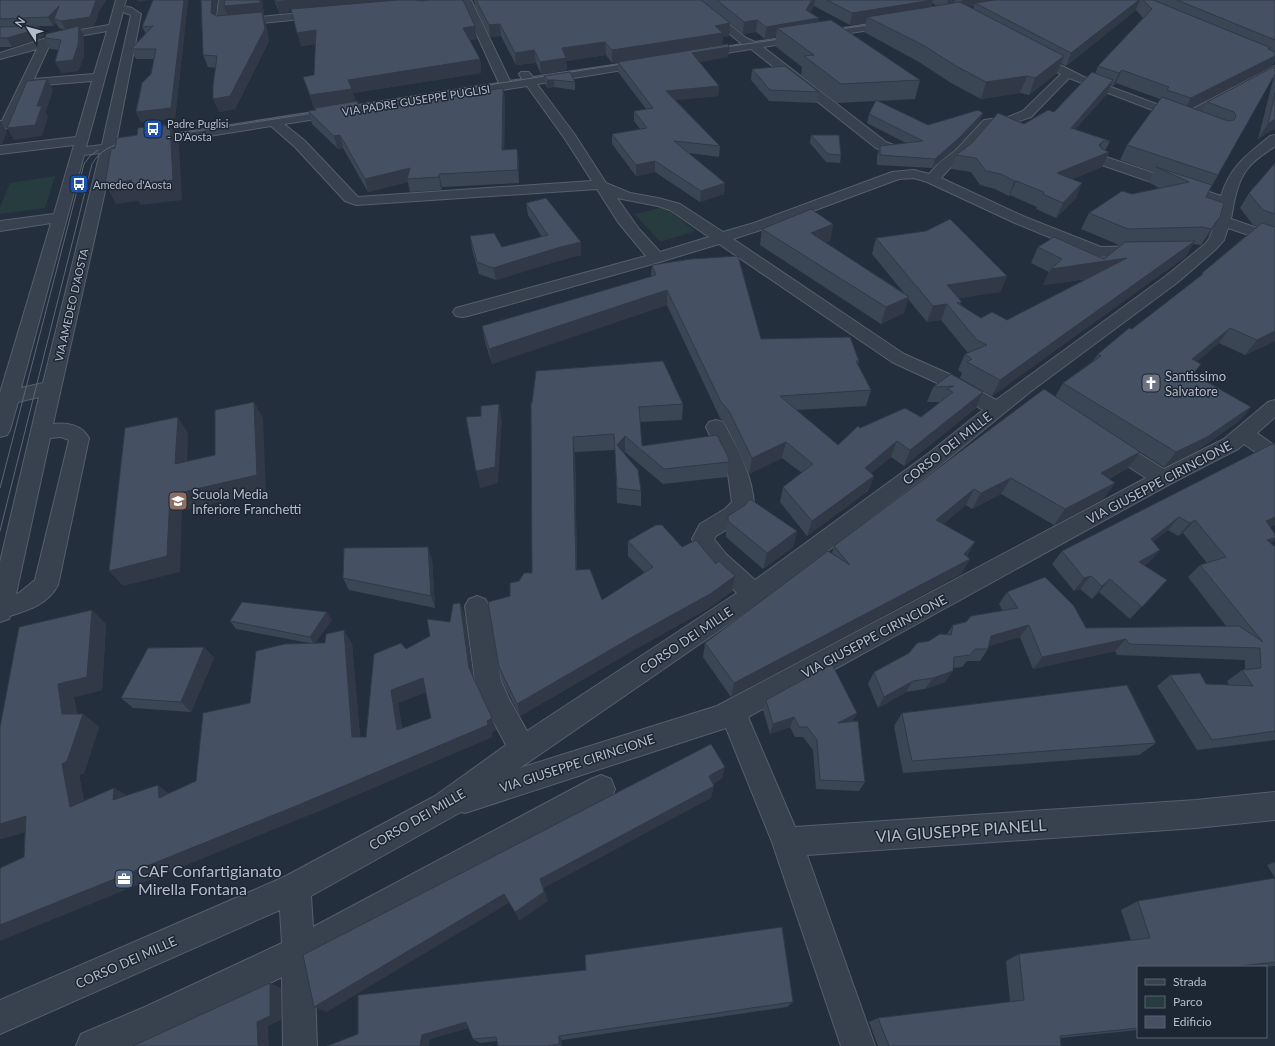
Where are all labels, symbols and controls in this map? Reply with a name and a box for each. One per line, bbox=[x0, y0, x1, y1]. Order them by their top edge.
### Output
north arrow bbox=[8, 8, 48, 48]
text: N bbox=[12, 15, 27, 29]
street label: VIA PADRE GUSEPPE PUGLISI bbox=[341, 82, 491, 118]
place label: Padre Puglisi - D'Aosta bbox=[167, 117, 229, 143]
bus stop icon: Padre Puglisi - D'Aosta bbox=[142, 118, 164, 140]
bus stop icon: Amedeo d'Aosta bbox=[68, 173, 90, 195]
place label: Amedeo d'Aosta bbox=[93, 178, 172, 191]
street label: VIA AMEDEO D'AOSTA bbox=[52, 247, 90, 363]
place label: Santissimo Salvatore bbox=[1165, 368, 1226, 399]
church icon: Santissimo Salvatore bbox=[1140, 372, 1162, 394]
street label: CORSO DEI MILLE bbox=[899, 408, 995, 488]
street label: VIA GIUSEPPE CIRINCIONE bbox=[1084, 437, 1234, 527]
place label: Scuola Media Inferiore Franchetti bbox=[192, 486, 301, 517]
school or university icon: Scuola Media Inferiore Franchetti bbox=[167, 490, 189, 512]
street label: VIA GIUSEPPE CIRINCIONE bbox=[799, 591, 949, 681]
street label: CORSO DEI MILLE bbox=[636, 603, 736, 677]
street label: VIA GIUSEPPE CIRINCIONE bbox=[497, 730, 657, 796]
street label: CORSO DEI MILLE bbox=[366, 785, 468, 853]
street label: VIA GIUSEPPE PIANELL bbox=[875, 815, 1047, 845]
place label: CAF Confartigianato Mirella Fontana bbox=[138, 861, 282, 898]
office icon: CAF Confartigianato Mirella Fontana bbox=[113, 868, 135, 890]
street label: CORSO DEI MILLE bbox=[73, 933, 179, 991]
legend bbox=[1137, 966, 1267, 1038]
text: Strada bbox=[1173, 974, 1206, 989]
text: Parco bbox=[1173, 994, 1203, 1009]
text: Edificio bbox=[1173, 1014, 1212, 1029]

